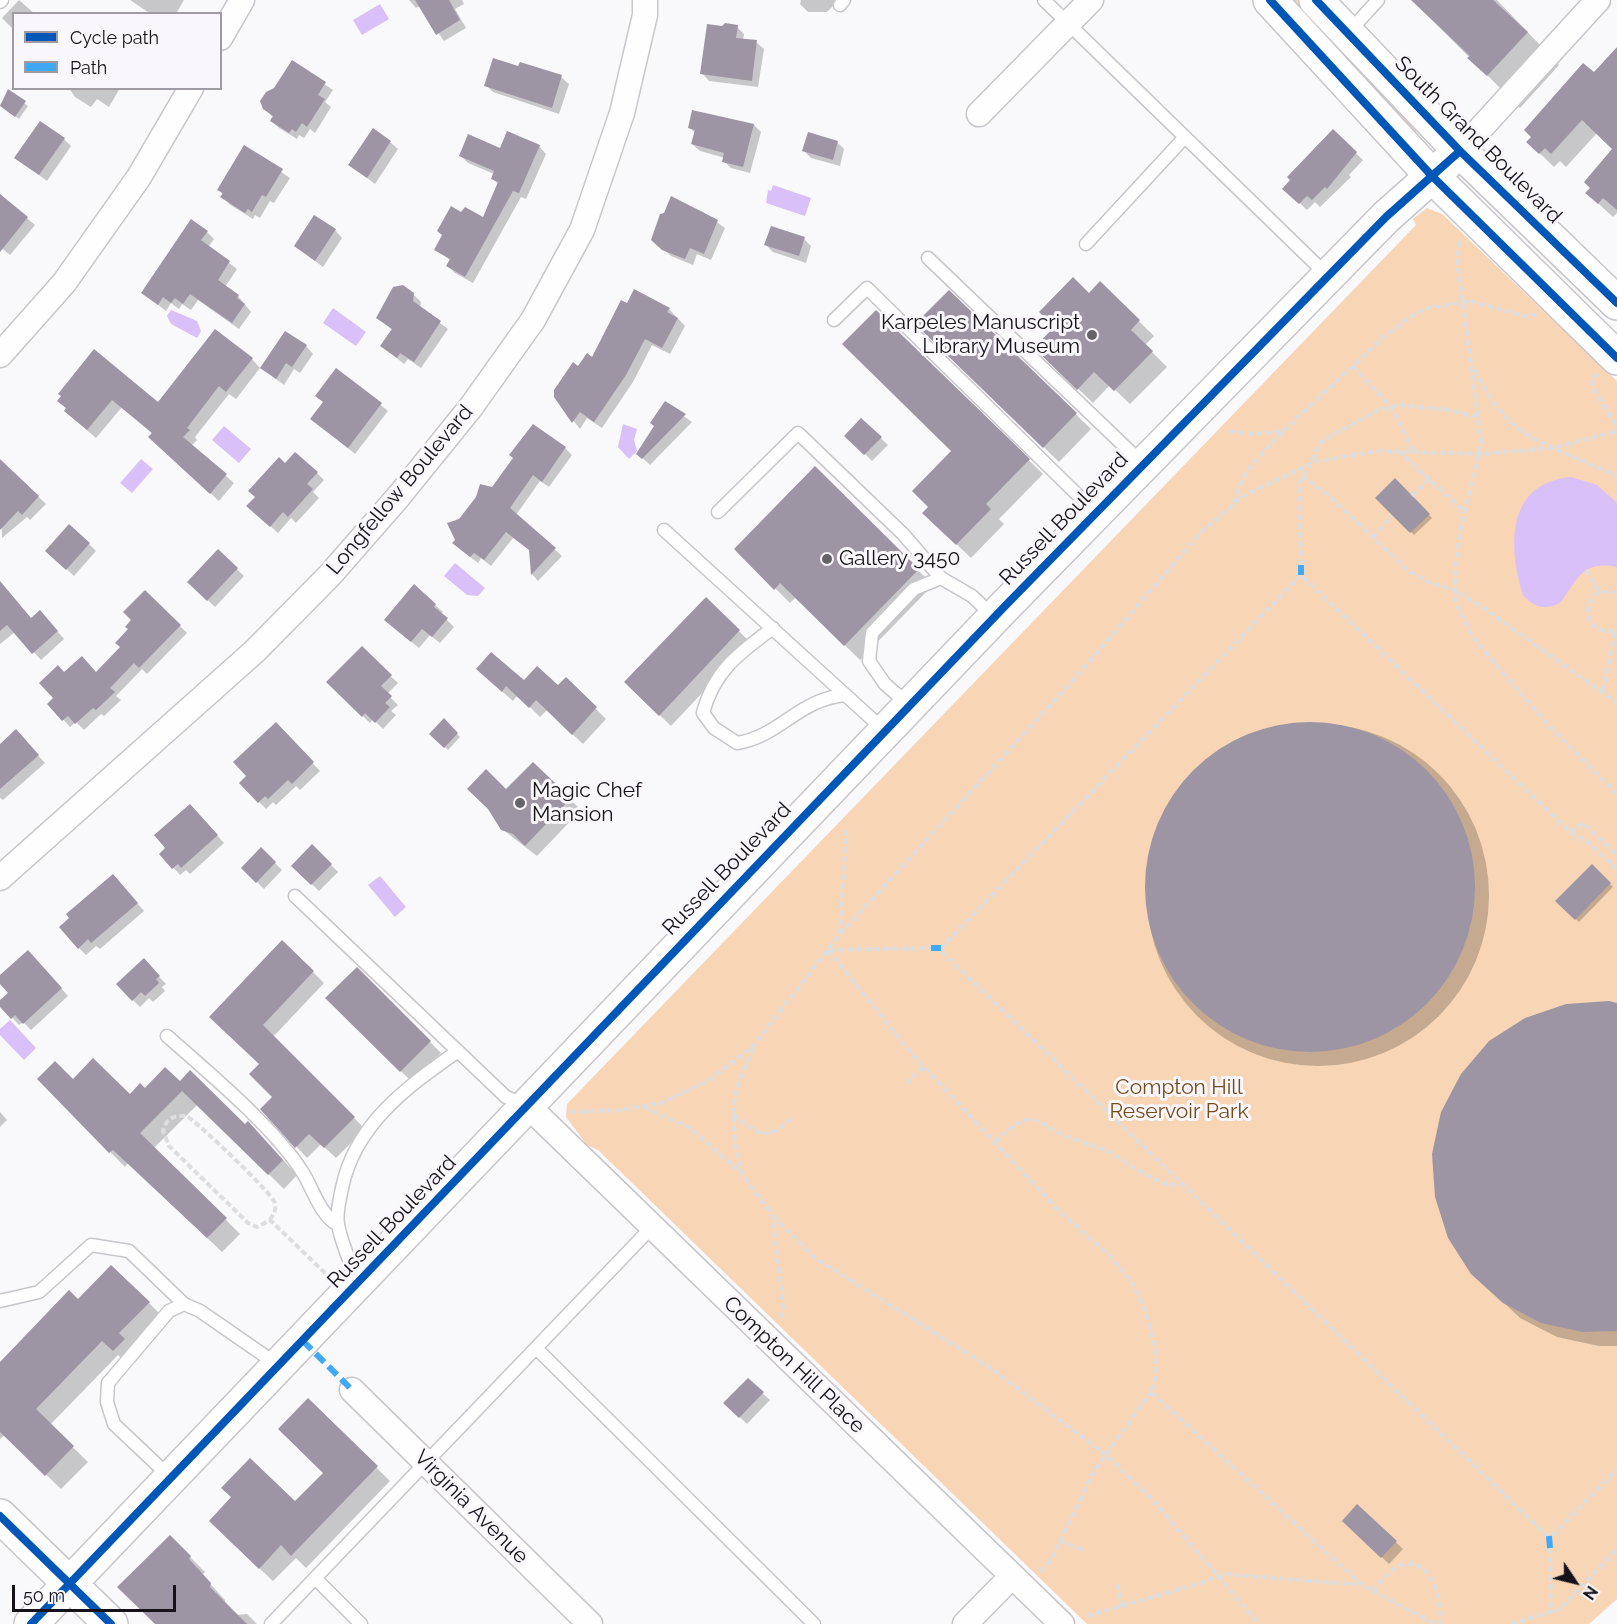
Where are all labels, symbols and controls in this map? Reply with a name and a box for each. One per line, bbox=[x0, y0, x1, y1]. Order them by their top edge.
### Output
legend bbox=[12, 12, 222, 90]
text: Cycle path bbox=[70, 27, 159, 48]
street label: South Grand Boulevard bbox=[1389, 51, 1567, 229]
text: Path bbox=[70, 57, 107, 78]
place label: Karpeles Manuscript Library Museum bbox=[881, 310, 1080, 360]
marker: Karpeles Manuscript Library Museum bbox=[1085, 328, 1099, 342]
street label: Longfellow Boulevard bbox=[322, 400, 478, 580]
street label: Russell Boulevard bbox=[994, 447, 1134, 591]
place label: Gallery 3450 bbox=[839, 546, 960, 572]
marker: Gallery 3450 bbox=[820, 552, 834, 566]
place label: Magic Chef Mansion bbox=[532, 778, 642, 828]
marker: Magic Chef Mansion bbox=[513, 796, 527, 810]
street label: Russell Boulevard bbox=[657, 797, 797, 941]
park label: Compton Hill Reservoir Park bbox=[1109, 1075, 1249, 1125]
street label: Russell Boulevard bbox=[322, 1150, 462, 1294]
street label: Compton Hill Place bbox=[718, 1291, 870, 1439]
street label: Virginia Avenue bbox=[409, 1445, 533, 1569]
north arrow bbox=[1545, 1552, 1605, 1612]
scale bar bbox=[15, 1573, 178, 1611]
text: N bbox=[1579, 1582, 1601, 1603]
text: 50 m bbox=[23, 1585, 65, 1606]

